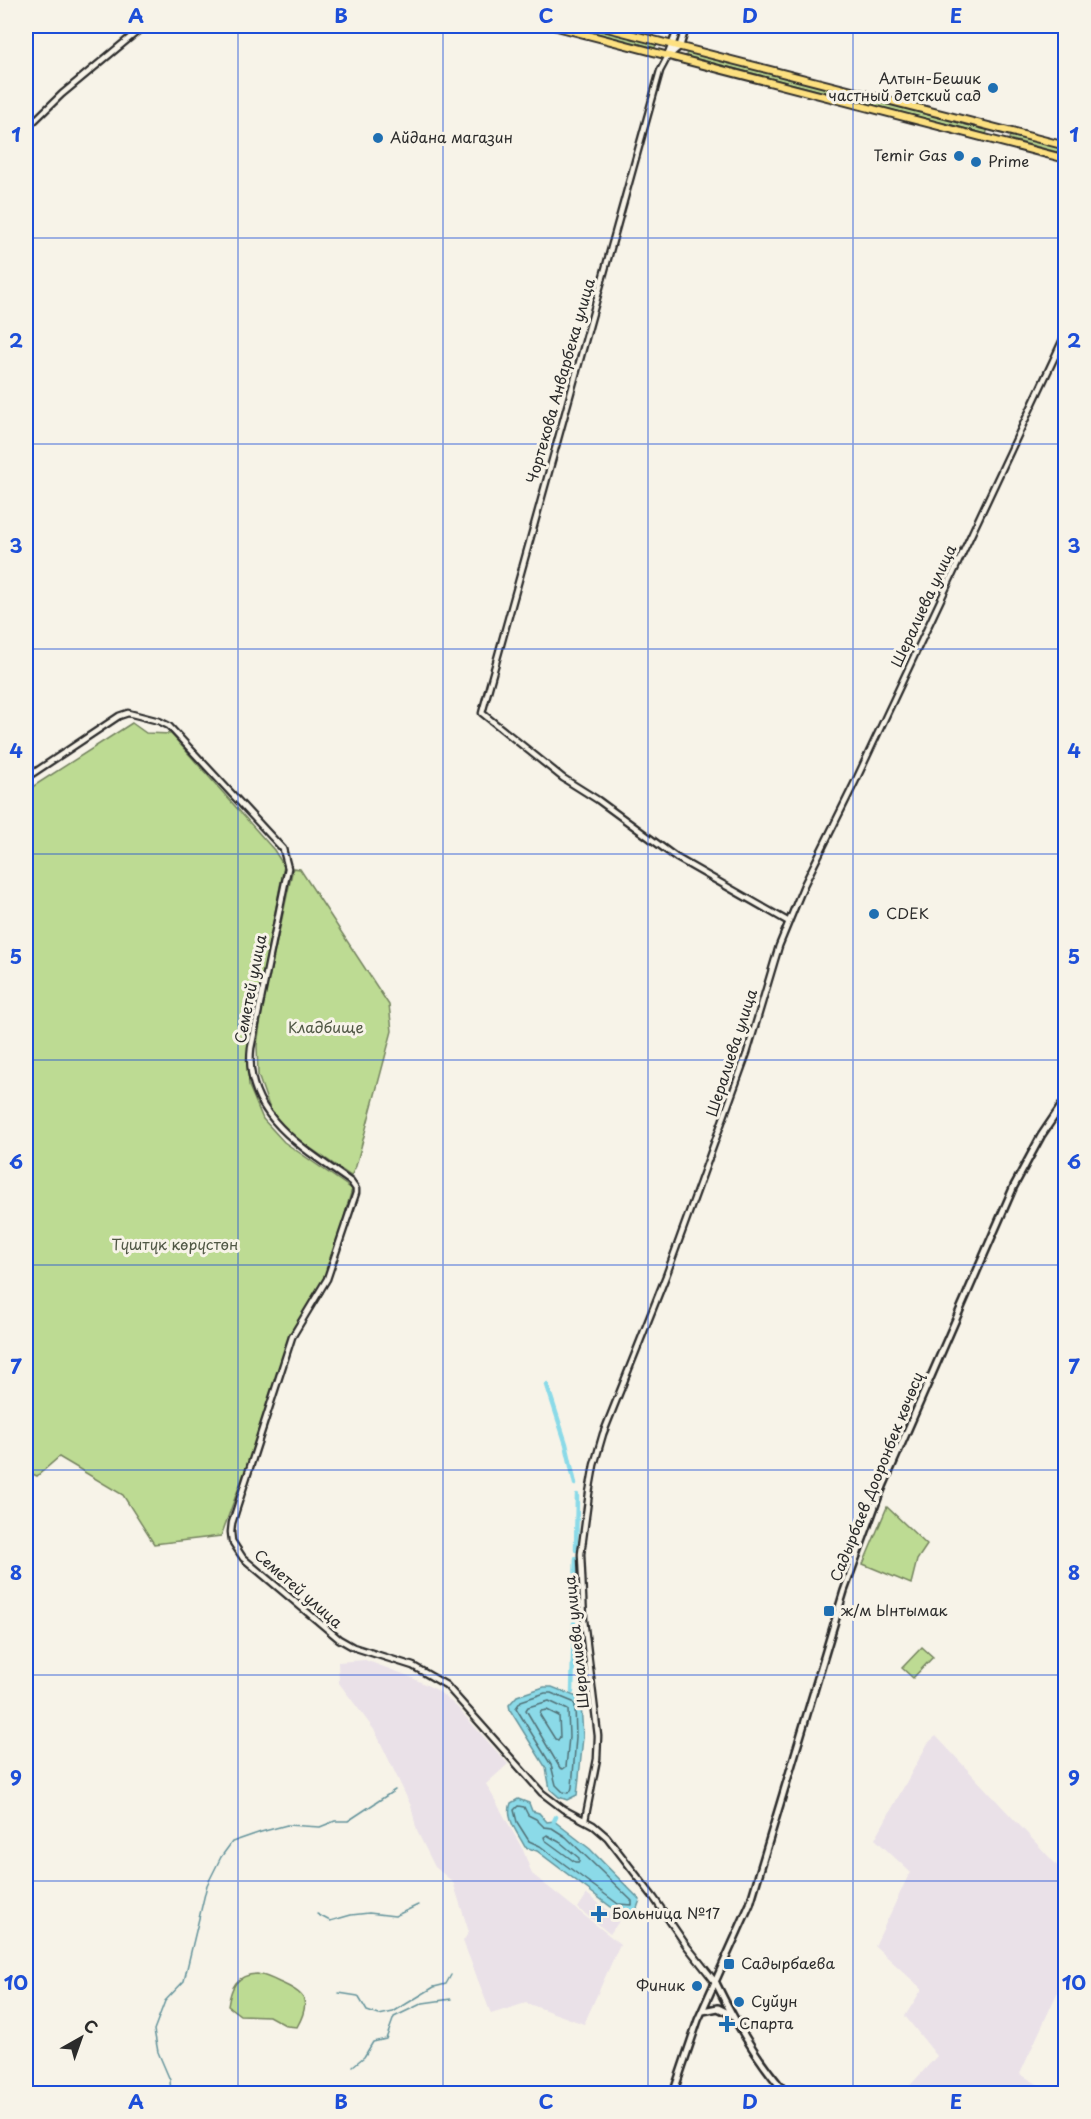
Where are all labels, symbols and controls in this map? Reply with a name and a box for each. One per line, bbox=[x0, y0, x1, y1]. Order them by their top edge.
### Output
text: A bbox=[128, 0, 144, 30]
text: B bbox=[334, 0, 348, 30]
text: C bbox=[538, 0, 554, 30]
text: D bbox=[742, 0, 758, 30]
text: E bbox=[950, 0, 962, 30]
place label: Алтын-Бешик частный детский сад bbox=[829, 66, 981, 106]
marker: Алтын-Бешик частный детский сад bbox=[986, 81, 1000, 95]
text: 1 bbox=[11, 119, 21, 149]
text: 1 bbox=[1069, 119, 1079, 149]
place label: Айдана магазин bbox=[390, 125, 513, 148]
marker: Айдана магазин bbox=[371, 131, 385, 145]
place label: Temir Gas bbox=[874, 143, 947, 166]
marker: Temir Gas bbox=[952, 149, 966, 163]
place label: Prime bbox=[988, 149, 1029, 172]
marker: Prime bbox=[969, 155, 983, 169]
street label: Чортекова Анварбека улица bbox=[519, 275, 600, 486]
text: 2 bbox=[9, 325, 23, 355]
text: 2 bbox=[1067, 325, 1081, 355]
text: 3 bbox=[9, 530, 23, 560]
text: 3 bbox=[1067, 530, 1081, 560]
street label: Шералиева улица bbox=[884, 540, 961, 671]
text: 4 bbox=[9, 735, 23, 765]
text: 4 bbox=[1067, 735, 1081, 765]
place label: CDEK bbox=[886, 901, 929, 924]
marker: CDEK bbox=[867, 907, 881, 921]
street label: Семетей улица bbox=[228, 932, 271, 1045]
text: 5 bbox=[10, 941, 22, 971]
text: 5 bbox=[1068, 941, 1080, 971]
street label: Шералиева улица bbox=[699, 985, 762, 1119]
park label: Кладбище bbox=[288, 1015, 364, 1038]
text: 6 bbox=[9, 1146, 23, 1176]
text: 6 bbox=[1067, 1146, 1081, 1176]
park label: Түштүк көрүстөн bbox=[112, 1232, 238, 1255]
text: 7 bbox=[10, 1351, 22, 1381]
text: 7 bbox=[1068, 1351, 1080, 1381]
street label: Садырбаев Дооронбек көчөсү bbox=[823, 1368, 928, 1585]
street label: Семетей улица bbox=[250, 1543, 349, 1633]
text: 8 bbox=[10, 1557, 22, 1587]
text: 8 bbox=[1068, 1557, 1080, 1587]
street label: Шералиева улица bbox=[557, 1574, 594, 1710]
place label: ж/м Ынтымак bbox=[841, 1598, 948, 1621]
marker: ж/м Ынтымак bbox=[822, 1604, 836, 1618]
text: 9 bbox=[10, 1762, 22, 1792]
text: 9 bbox=[1068, 1762, 1080, 1792]
place label: Больница №17 bbox=[612, 1901, 720, 1924]
marker: Больница №17 bbox=[590, 1905, 608, 1923]
place label: Садырбаева bbox=[741, 1951, 835, 1974]
marker: Садырбаева bbox=[722, 1957, 736, 1971]
text: 10 bbox=[4, 1967, 28, 1997]
text: 10 bbox=[1062, 1967, 1086, 1997]
place label: Финик bbox=[636, 1973, 685, 1996]
marker: Финик bbox=[690, 1979, 704, 1993]
place label: Суйун bbox=[751, 1989, 798, 2012]
marker: Суйун bbox=[732, 1995, 746, 2009]
north arrow bbox=[51, 2008, 111, 2068]
place label: Спарта bbox=[739, 2011, 794, 2034]
text: С bbox=[79, 2013, 104, 2039]
marker: Спарта bbox=[720, 2017, 734, 2031]
text: A bbox=[128, 2086, 144, 2116]
text: B bbox=[334, 2086, 348, 2116]
text: C bbox=[538, 2086, 554, 2116]
text: D bbox=[742, 2086, 758, 2116]
text: E bbox=[950, 2086, 962, 2116]

